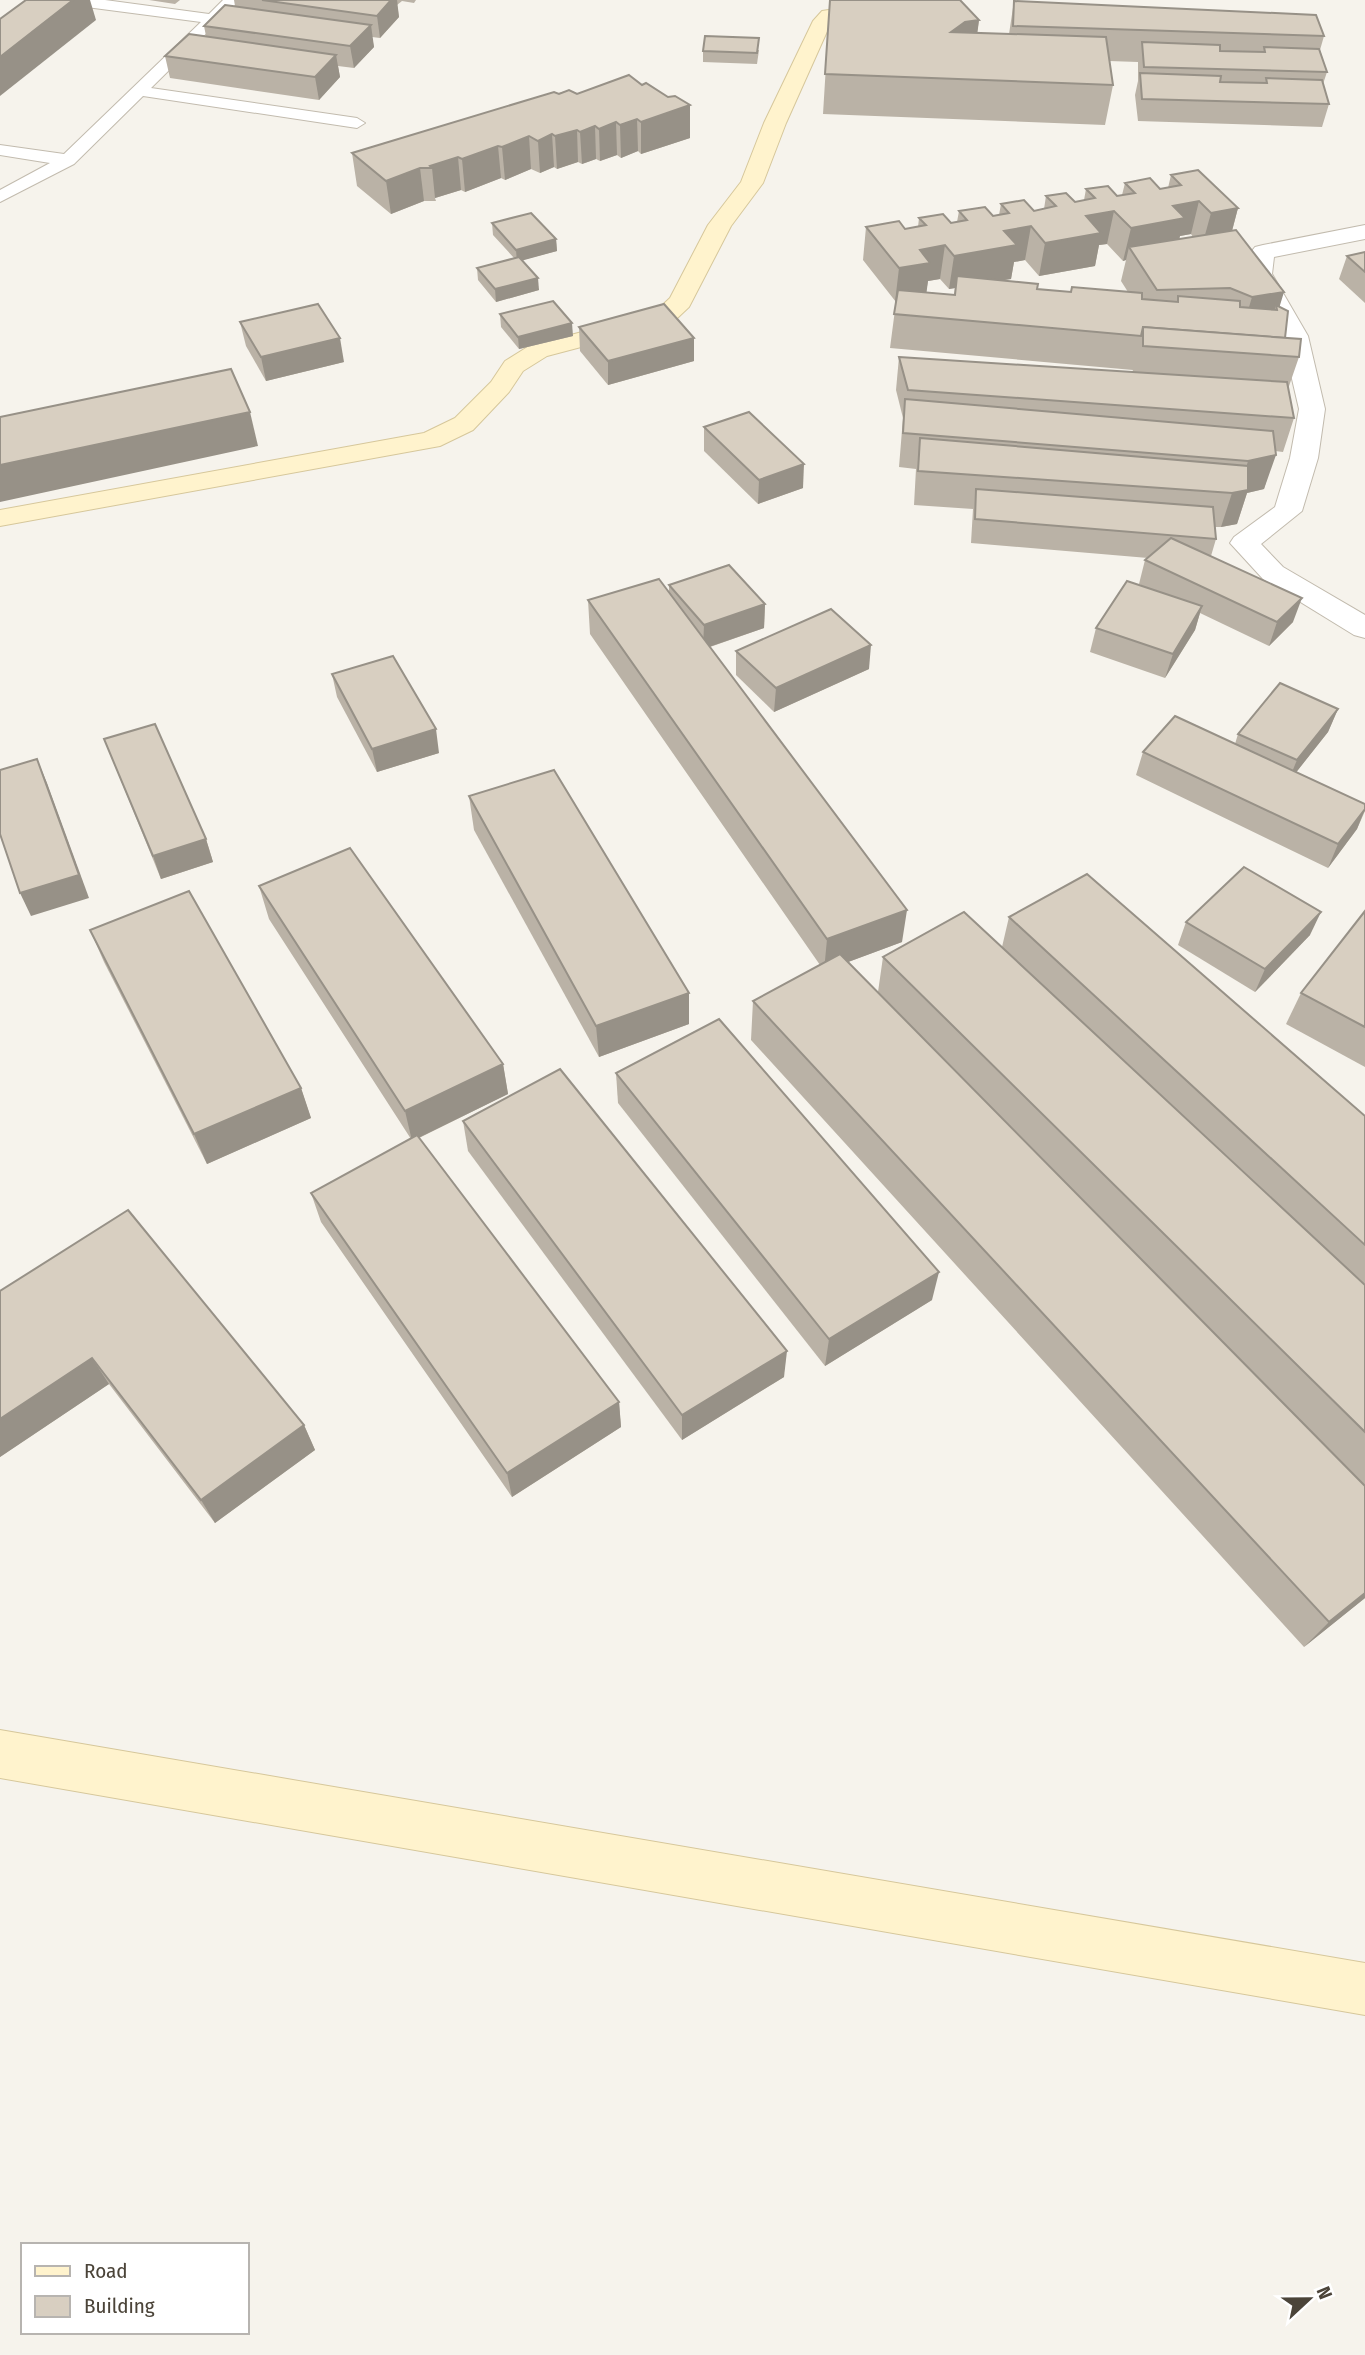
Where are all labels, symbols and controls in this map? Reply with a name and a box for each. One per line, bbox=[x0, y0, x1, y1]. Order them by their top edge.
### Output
legend bbox=[21, 2243, 248, 2334]
text: Road bbox=[84, 2258, 128, 2284]
north arrow bbox=[1274, 2264, 1344, 2334]
text: N bbox=[1312, 2283, 1337, 2302]
text: Building bbox=[84, 2293, 155, 2319]

